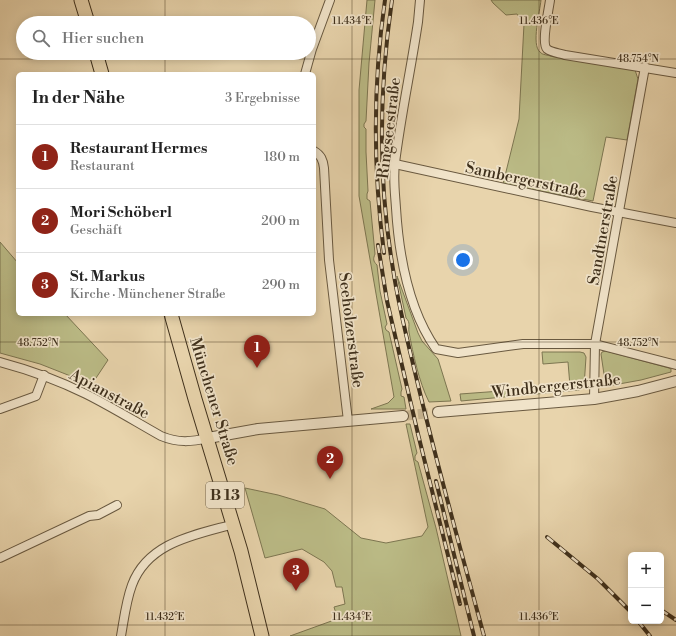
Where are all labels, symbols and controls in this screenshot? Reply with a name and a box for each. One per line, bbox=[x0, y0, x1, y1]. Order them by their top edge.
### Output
text: 11.434°E bbox=[332, 15, 372, 27]
text: 11.436°E bbox=[519, 15, 559, 27]
search box bbox=[16, 16, 316, 60]
icon: search bbox=[30, 27, 52, 49]
text: Hier suchen bbox=[62, 29, 144, 48]
text: 48.754°N bbox=[617, 53, 660, 65]
street label: Ringseestraße bbox=[373, 76, 405, 180]
text: In der Nähe bbox=[32, 87, 125, 109]
text: 3 Ergebnisse bbox=[225, 90, 300, 106]
text: Restaurant Hermes bbox=[70, 139, 208, 158]
text: 1 bbox=[42, 149, 48, 165]
text: 180 m bbox=[264, 149, 300, 165]
street label: Sambergerstraße bbox=[463, 157, 588, 203]
text: Restaurant bbox=[70, 158, 135, 174]
street label: Sandtnerstraße bbox=[584, 174, 622, 287]
text: Mori Schöberl bbox=[70, 203, 172, 222]
text: 2 bbox=[41, 213, 49, 229]
text: 200 m bbox=[261, 213, 300, 229]
text: Geschäft bbox=[70, 222, 122, 238]
your location bbox=[453, 250, 473, 270]
text: St. Markus bbox=[70, 267, 145, 286]
street label: Seeholzerstraße bbox=[334, 271, 368, 389]
text: 3 bbox=[41, 277, 49, 293]
text: 290 m bbox=[262, 277, 300, 293]
text: Kirche · Münchener Straße bbox=[70, 286, 226, 302]
street label: Münchener Straße bbox=[185, 335, 243, 468]
pin: 1 bbox=[244, 335, 270, 368]
text: 48.752°N bbox=[17, 337, 59, 349]
text: 48.752°N bbox=[617, 337, 659, 349]
street label: Apianstraße bbox=[65, 364, 153, 423]
street label: Windbergerstraße bbox=[490, 369, 622, 403]
pin: 2 bbox=[317, 446, 343, 479]
road number: B 13 bbox=[206, 482, 244, 508]
map controls bbox=[628, 552, 664, 624]
button: + bbox=[628, 552, 664, 588]
pin: 3 bbox=[283, 558, 309, 591]
button: − bbox=[628, 588, 664, 624]
text: 11.432°E bbox=[145, 611, 185, 623]
text: 11.434°E bbox=[332, 611, 372, 623]
text: 11.436°E bbox=[519, 611, 559, 623]

